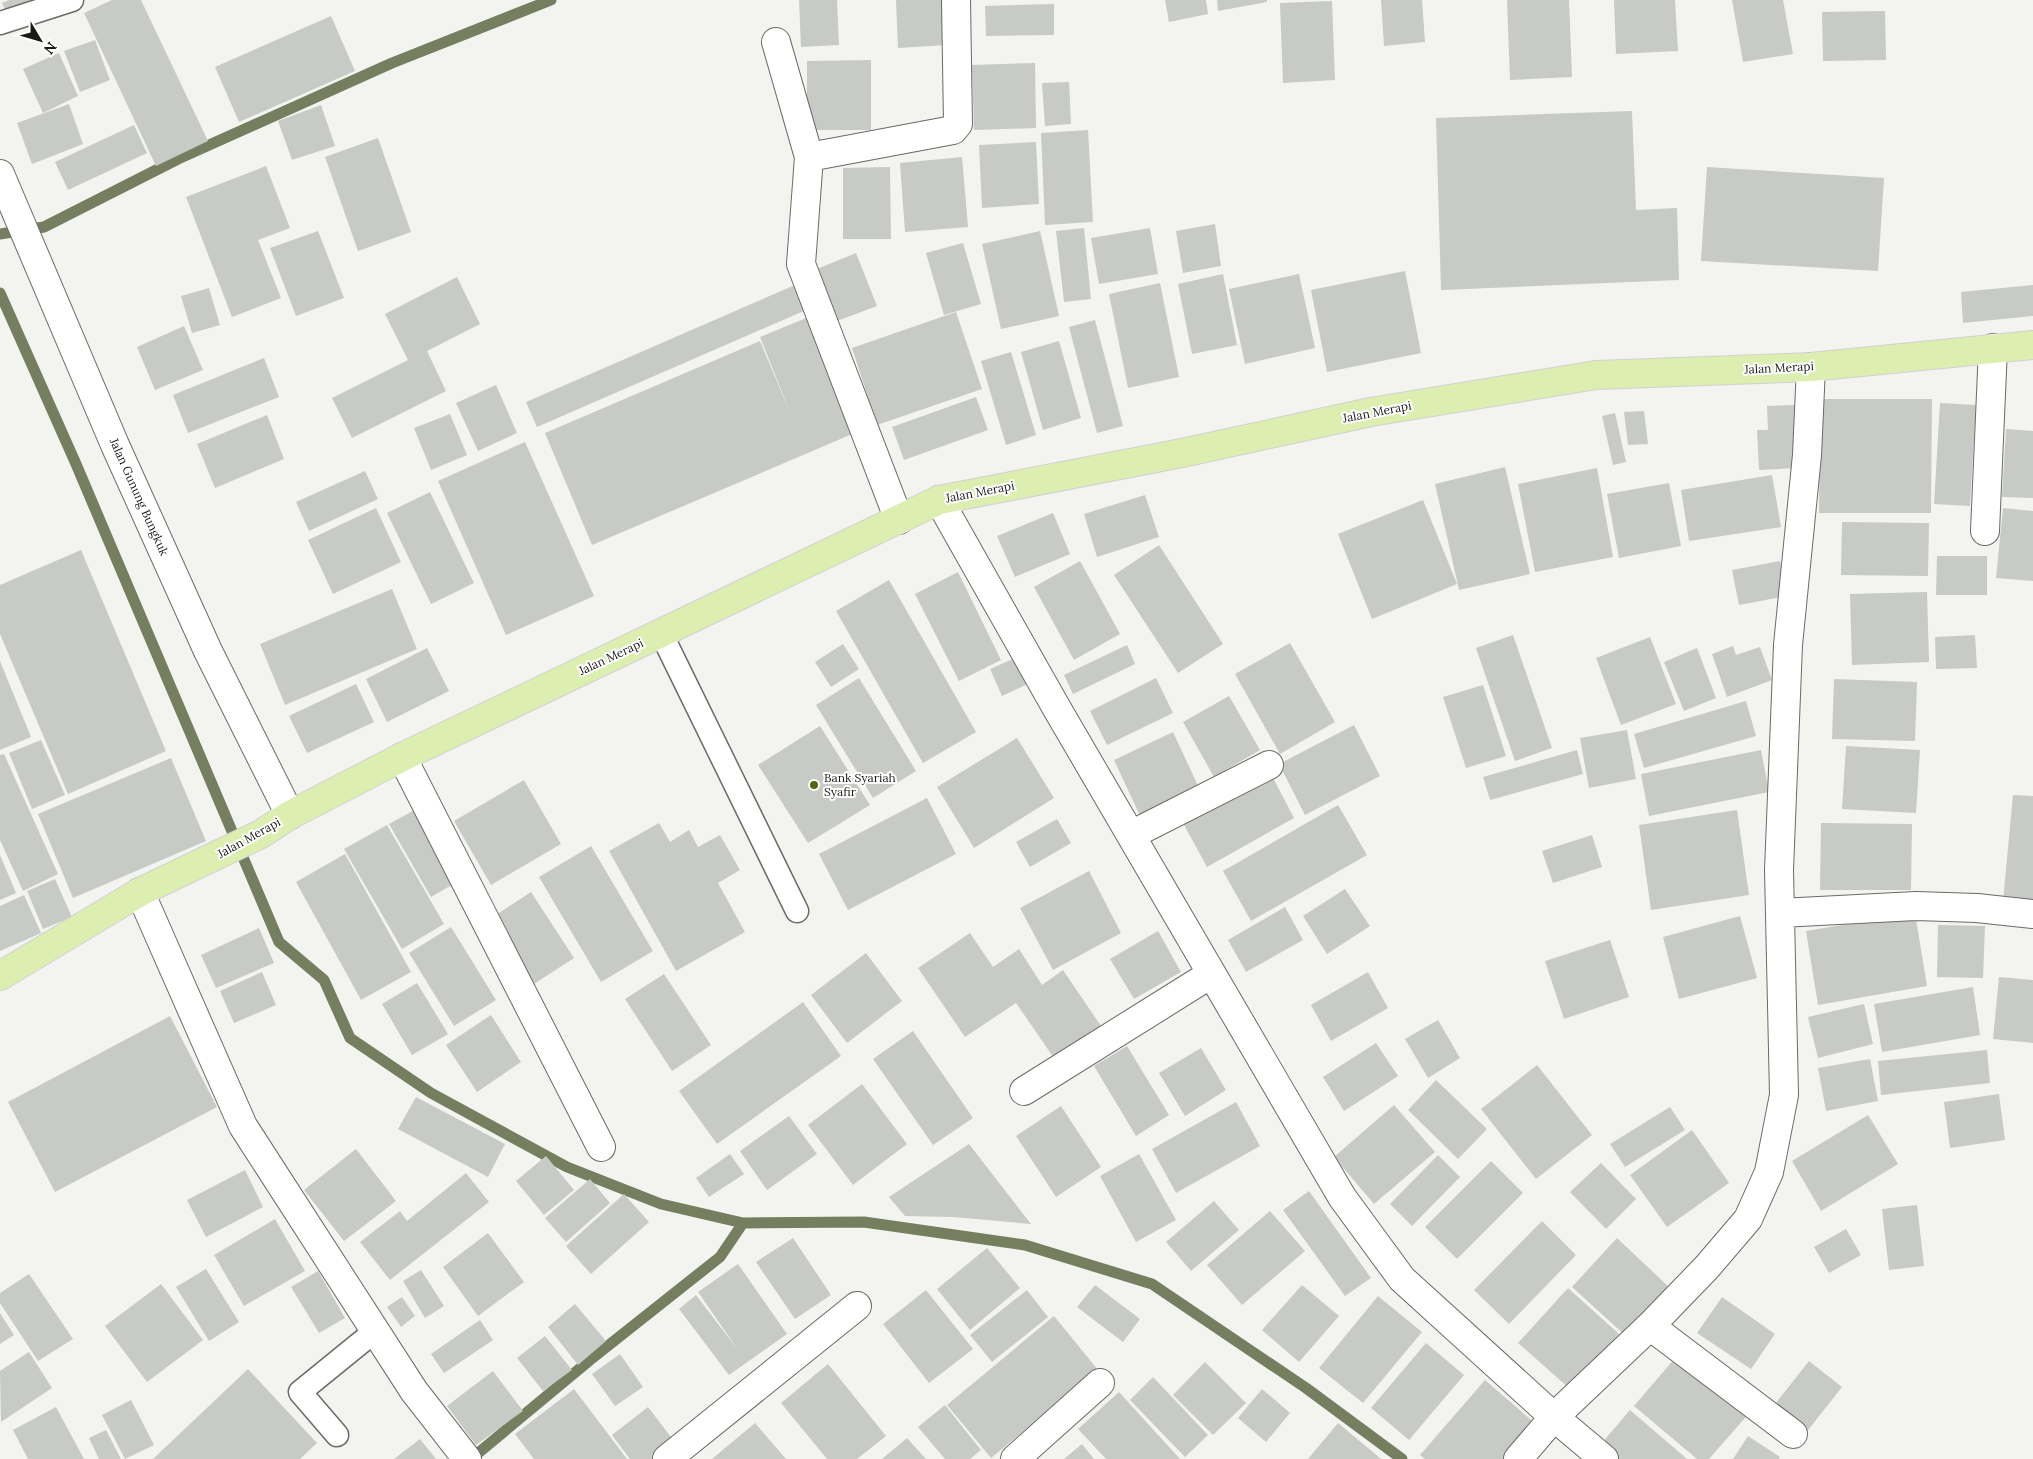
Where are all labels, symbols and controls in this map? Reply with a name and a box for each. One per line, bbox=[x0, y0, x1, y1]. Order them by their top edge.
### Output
north arrow bbox=[15, 15, 65, 65]
text: N bbox=[40, 38, 61, 58]
street label: Jalan Merapi bbox=[1743, 358, 1814, 377]
street label: Jalan Merapi bbox=[1340, 397, 1413, 426]
street label: Jalan Gunung Bungkuk bbox=[106, 435, 172, 558]
street label: Jalan Merapi bbox=[943, 477, 1016, 506]
street label: Jalan Merapi bbox=[575, 635, 646, 678]
place label: Bank Syariah Syafir bbox=[824, 770, 896, 799]
marker: Bank Syariah Syafir bbox=[808, 779, 820, 791]
street label: Jalan Merapi bbox=[214, 814, 283, 861]

